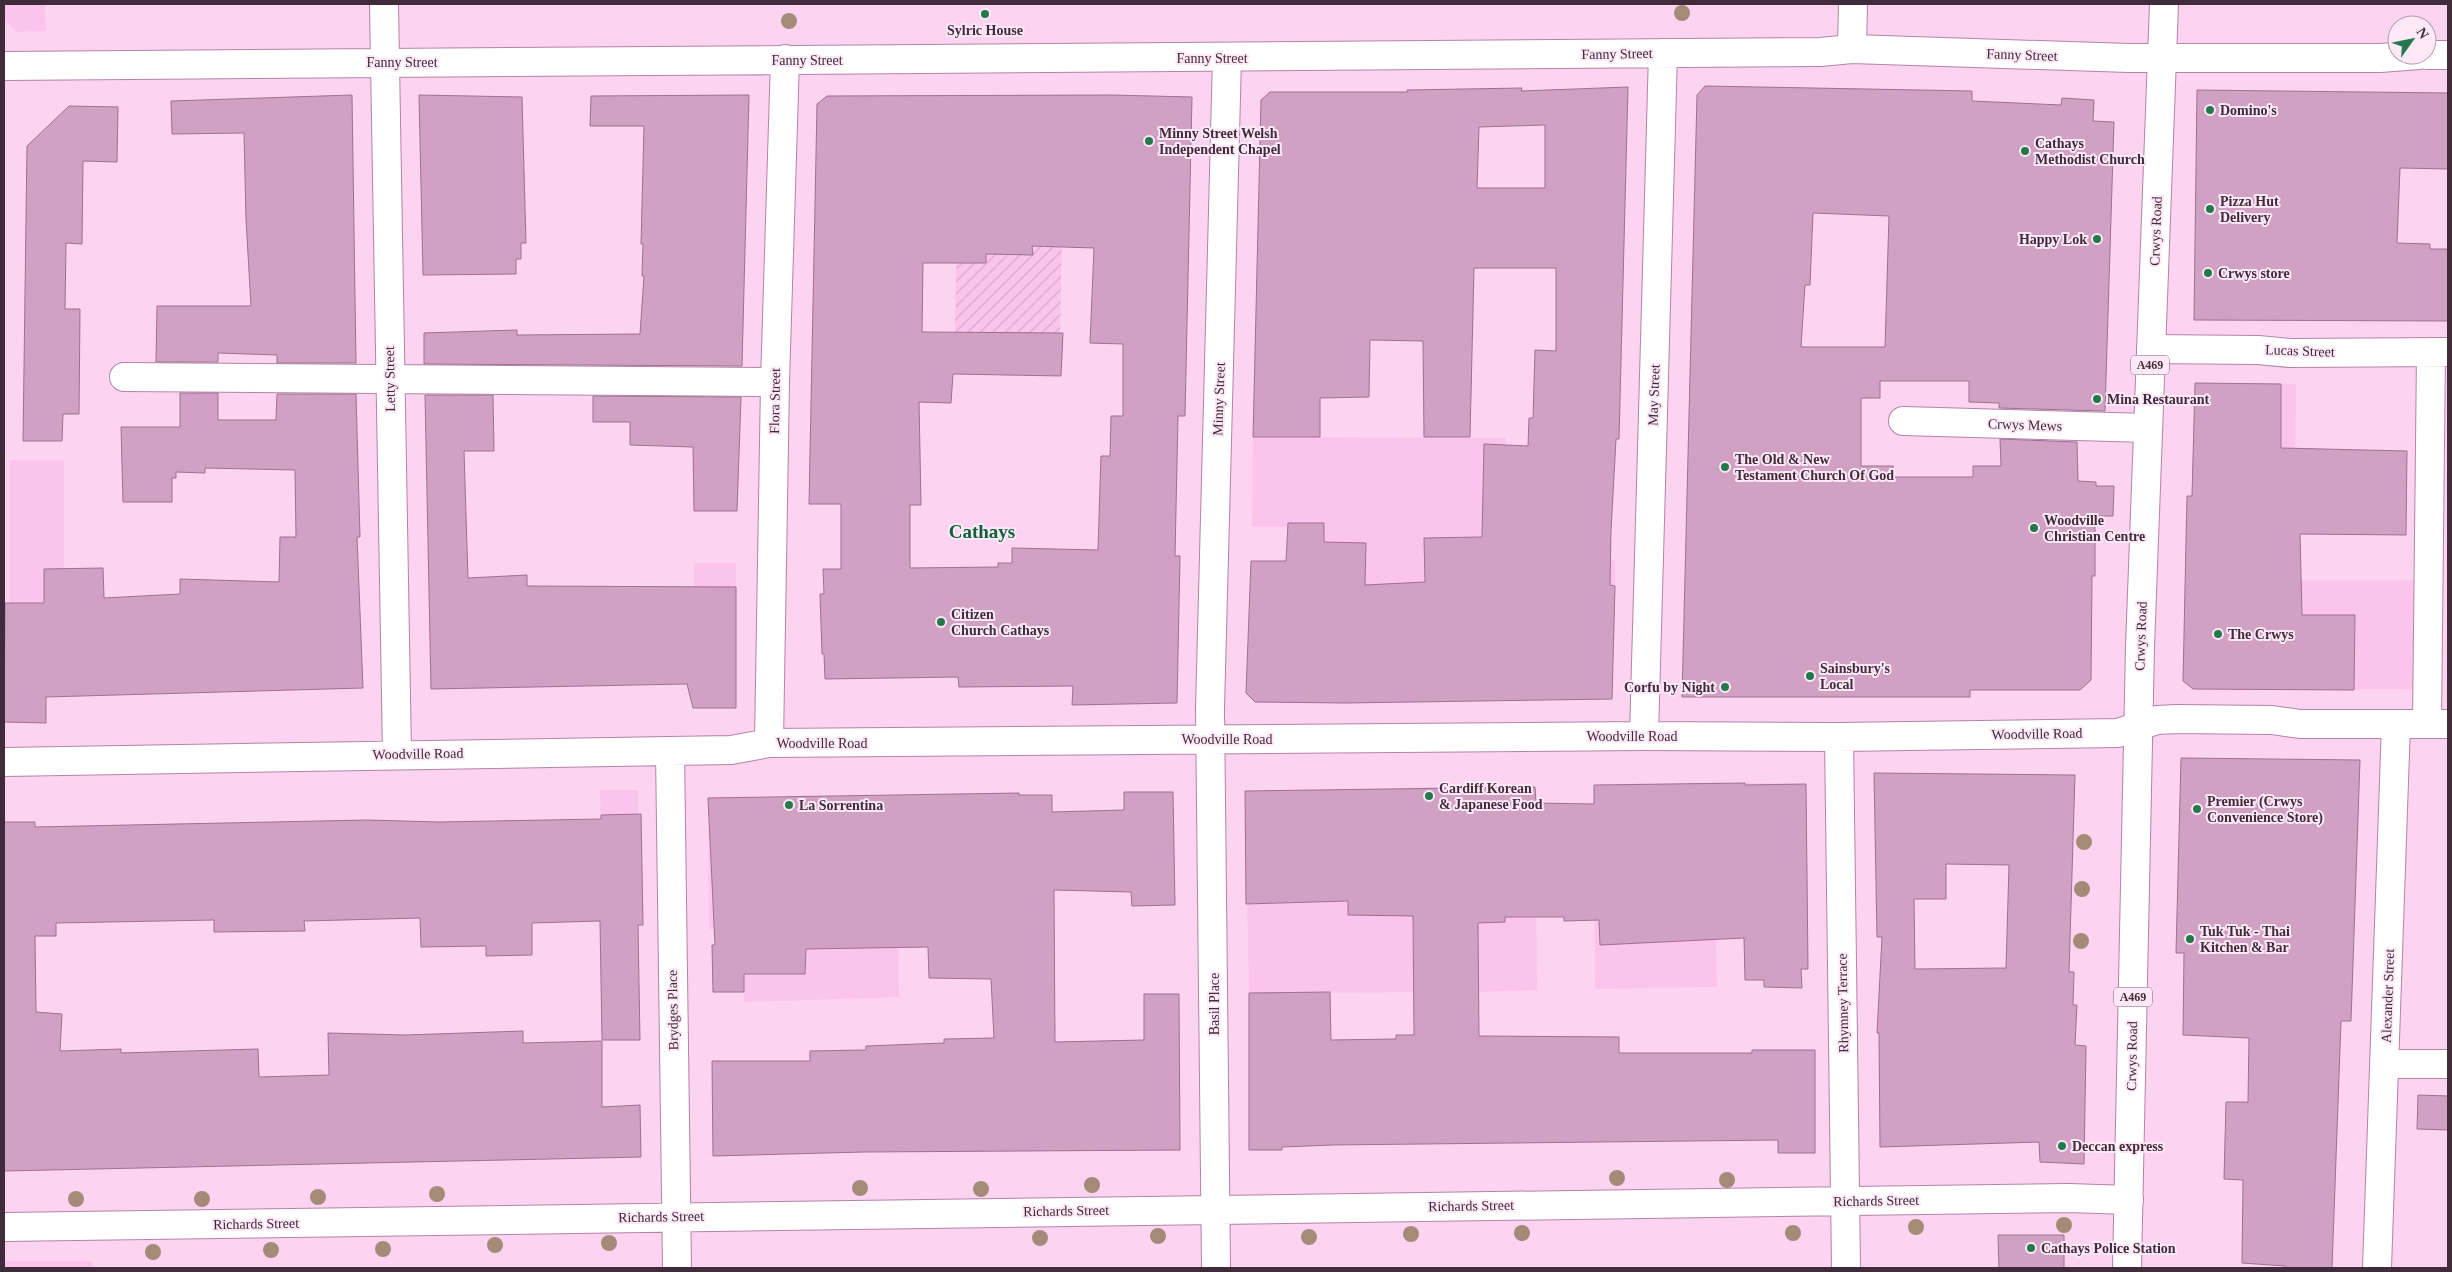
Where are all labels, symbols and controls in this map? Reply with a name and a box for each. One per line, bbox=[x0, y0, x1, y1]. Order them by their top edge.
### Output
marker: Sylric House bbox=[979, 8, 991, 20]
north arrow bbox=[2387, 15, 2437, 65]
place label: Sylric House bbox=[947, 23, 1023, 38]
text: N bbox=[2413, 25, 2432, 42]
street label: Fanny Street bbox=[1581, 46, 1653, 62]
street label: Fanny Street bbox=[1986, 46, 2058, 64]
street label: Fanny Street bbox=[1176, 51, 1248, 66]
street label: Fanny Street bbox=[771, 53, 843, 68]
street label: Fanny Street bbox=[366, 55, 438, 70]
place label: Domino's bbox=[2220, 103, 2277, 118]
marker: Domino's bbox=[2204, 104, 2216, 116]
place label: Minny Street Welsh Independent Chapel bbox=[1159, 126, 1281, 157]
marker: Minny Street Welsh Independent Chapel bbox=[1143, 135, 1155, 147]
place label: Cathays Methodist Church bbox=[2035, 136, 2145, 167]
marker: Cathays Methodist Church bbox=[2019, 145, 2031, 157]
place label: Pizza Hut Delivery bbox=[2220, 194, 2279, 225]
street label: Crwys Road bbox=[2147, 196, 2165, 266]
marker: Pizza Hut Delivery bbox=[2204, 203, 2216, 215]
place label: Happy Lok bbox=[2019, 232, 2087, 247]
marker: Happy Lok bbox=[2091, 233, 2103, 245]
place label: Crwys store bbox=[2218, 266, 2290, 281]
marker: Crwys store bbox=[2202, 267, 2214, 279]
street label: Lucas Street bbox=[2265, 342, 2335, 360]
street label: Letty Street bbox=[382, 346, 398, 412]
road number: A469 bbox=[2131, 356, 2169, 374]
street label: Minny Street bbox=[1210, 362, 1228, 436]
street label: May Street bbox=[1645, 364, 1663, 426]
street label: Flora Street bbox=[767, 368, 783, 434]
place label: Mina Restaurant bbox=[2107, 392, 2210, 407]
marker: Mina Restaurant bbox=[2091, 393, 2103, 405]
street label: Crwys Mews bbox=[1988, 416, 2062, 434]
place label: The Old & New Testament Church Of God bbox=[1735, 452, 1894, 483]
marker: The Old & New Testament Church Of God bbox=[1719, 461, 1731, 473]
place label: Woodville Christian Centre bbox=[2044, 513, 2145, 544]
district label: Cathays bbox=[949, 521, 1015, 542]
marker: Woodville Christian Centre bbox=[2028, 522, 2040, 534]
street label: Crwys Road bbox=[2132, 601, 2150, 671]
place label: Citizen Church Cathays bbox=[951, 607, 1050, 638]
marker: Citizen Church Cathays bbox=[935, 616, 947, 628]
place label: The Crwys bbox=[2228, 627, 2294, 642]
marker: The Crwys bbox=[2212, 628, 2224, 640]
place label: Sainsbury's Local bbox=[1820, 661, 1891, 692]
marker: Sainsbury's Local bbox=[1804, 670, 1816, 682]
place label: Corfu by Night bbox=[1624, 680, 1715, 695]
marker: Corfu by Night bbox=[1719, 681, 1731, 693]
street label: Woodville Road bbox=[1991, 726, 2083, 742]
street label: Woodville Road bbox=[1586, 729, 1678, 744]
street label: Woodville Road bbox=[1181, 732, 1273, 747]
street label: Woodville Road bbox=[776, 736, 868, 751]
street label: Woodville Road bbox=[372, 746, 464, 762]
place label: Cardiff Korean & Japanese Food bbox=[1439, 781, 1543, 812]
marker: Cardiff Korean & Japanese Food bbox=[1423, 790, 1435, 802]
place label: Premier (Crwys Convenience Store) bbox=[2207, 794, 2323, 826]
place label: La Sorrentina bbox=[799, 798, 883, 813]
marker: La Sorrentina bbox=[783, 799, 795, 811]
marker: Premier (Crwys Convenience Store) bbox=[2191, 803, 2203, 815]
place label: Tuk Tuk - Thai Kitchen & Bar bbox=[2200, 924, 2290, 955]
marker: Tuk Tuk - Thai Kitchen & Bar bbox=[2184, 933, 2196, 945]
street label: Alexander Street bbox=[2379, 948, 2397, 1043]
street label: Rhymney Terrace bbox=[1835, 953, 1851, 1053]
street label: Brydges Place bbox=[665, 970, 681, 1050]
street label: Basil Place bbox=[1207, 973, 1222, 1035]
road number: A469 bbox=[2114, 988, 2152, 1006]
street label: Crwys Road bbox=[2124, 1021, 2140, 1091]
place label: Deccan express bbox=[2072, 1139, 2164, 1154]
marker: Deccan express bbox=[2056, 1140, 2068, 1152]
street label: Richards Street bbox=[1833, 1193, 1919, 1209]
street label: Richards Street bbox=[1428, 1198, 1514, 1214]
street label: Richards Street bbox=[1023, 1203, 1109, 1219]
street label: Richards Street bbox=[618, 1209, 704, 1225]
street label: Richards Street bbox=[213, 1216, 299, 1232]
place label: Cathays Police Station bbox=[2041, 1241, 2176, 1256]
marker: Cathays Police Station bbox=[2025, 1242, 2037, 1254]

